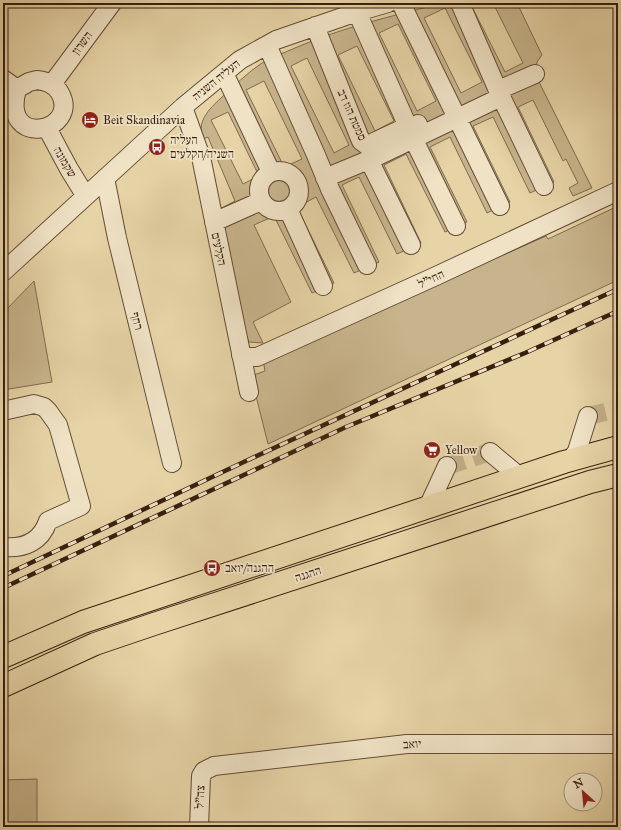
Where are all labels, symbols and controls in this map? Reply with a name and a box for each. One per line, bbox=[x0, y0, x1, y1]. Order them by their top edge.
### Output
street label: השרון bbox=[69, 29, 95, 57]
street label: העליה השניה bbox=[189, 56, 243, 104]
street label: סמטת הוז דב bbox=[334, 87, 370, 143]
hotel icon: Beit Skandinavia bbox=[80, 110, 100, 130]
place label: Beit Skandinavia bbox=[103, 113, 186, 127]
place label: העליה השניה/הקלעים bbox=[170, 133, 234, 161]
bus stop icon: העליה השניה/הקלעים bbox=[147, 137, 167, 157]
street label: שקמונה bbox=[51, 144, 79, 180]
street label: הקלעים bbox=[209, 231, 229, 267]
street label: החי"ל bbox=[416, 267, 446, 291]
street label: רחף bbox=[128, 311, 146, 331]
supermarket icon: Yellow bbox=[422, 440, 442, 460]
place label: Yellow bbox=[445, 443, 477, 457]
bus stop icon: ההגנה/יואב bbox=[202, 558, 222, 578]
place label: ההגנה/יואב bbox=[225, 561, 274, 575]
street label: ההגנה bbox=[293, 563, 323, 585]
street label: יואב bbox=[402, 737, 422, 751]
north arrow bbox=[563, 772, 603, 812]
text: N bbox=[572, 775, 586, 791]
street label: צה"ל bbox=[193, 785, 207, 809]

